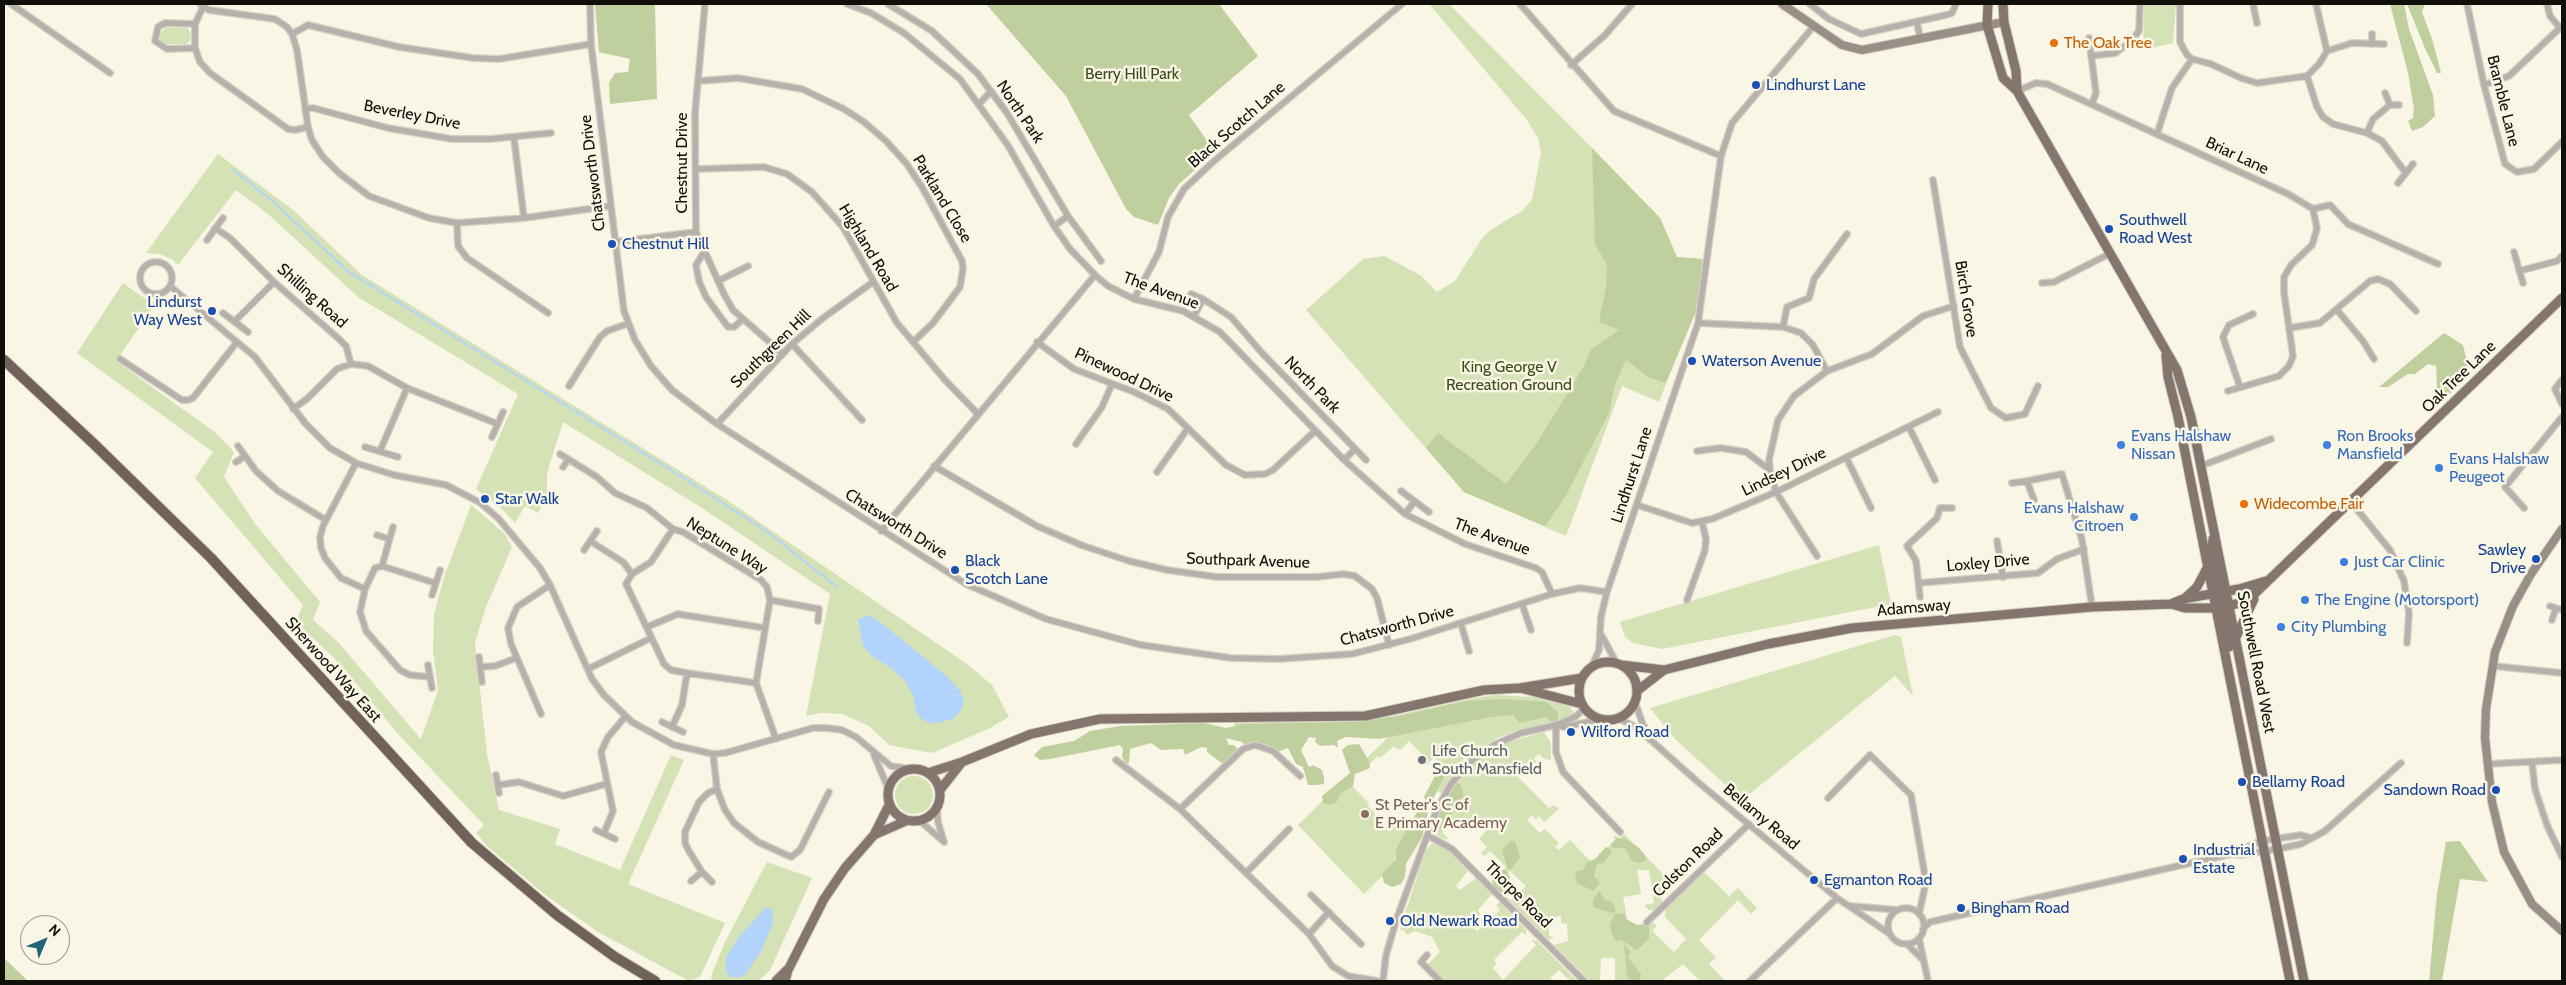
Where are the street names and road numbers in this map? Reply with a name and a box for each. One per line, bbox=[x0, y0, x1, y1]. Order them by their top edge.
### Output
street label: Bramble Lane bbox=[2482, 53, 2524, 149]
street label: North Park bbox=[992, 77, 1048, 147]
street label: Black Scotch Lane bbox=[1185, 78, 1289, 172]
street label: Beverley Drive bbox=[362, 96, 462, 134]
street label: Chestnut Drive bbox=[672, 113, 692, 213]
street label: Chatsworth Drive bbox=[576, 114, 610, 232]
street label: Briar Lane bbox=[2203, 133, 2271, 179]
street label: Parkland Close bbox=[908, 152, 976, 246]
street label: Highland Road bbox=[834, 201, 902, 295]
street label: Birch Grove bbox=[1950, 259, 1982, 339]
street label: Shilling Road bbox=[273, 260, 351, 332]
street label: The Avenue bbox=[1120, 268, 1202, 314]
street label: Southgreen Hill bbox=[727, 306, 815, 392]
street label: Oak Tree Lane bbox=[2418, 337, 2500, 417]
street label: Pinewood Drive bbox=[1071, 344, 1177, 406]
street label: North Park bbox=[1280, 353, 1344, 417]
street label: Lindhurst Lane bbox=[1607, 425, 1657, 525]
street label: Lindsey Drive bbox=[1739, 443, 1829, 501]
street label: Chatsworth Drive bbox=[841, 485, 951, 563]
street label: Neptune Way bbox=[683, 513, 771, 579]
street label: The Avenue bbox=[1451, 514, 1533, 560]
street label: Southpark Avenue bbox=[1186, 549, 1310, 573]
street label: Loxley Drive bbox=[1946, 550, 2030, 576]
street label: Southwell Road West bbox=[2233, 589, 2279, 735]
street label: Adamsway bbox=[1876, 595, 1952, 621]
street label: Chatsworth Drive bbox=[1338, 602, 1456, 650]
street label: Sherwood Way East bbox=[281, 613, 385, 727]
street label: Bellamy Road bbox=[1719, 780, 1803, 854]
street label: Colston Road bbox=[1649, 825, 1727, 901]
street label: Thorpe Road bbox=[1481, 858, 1555, 932]

